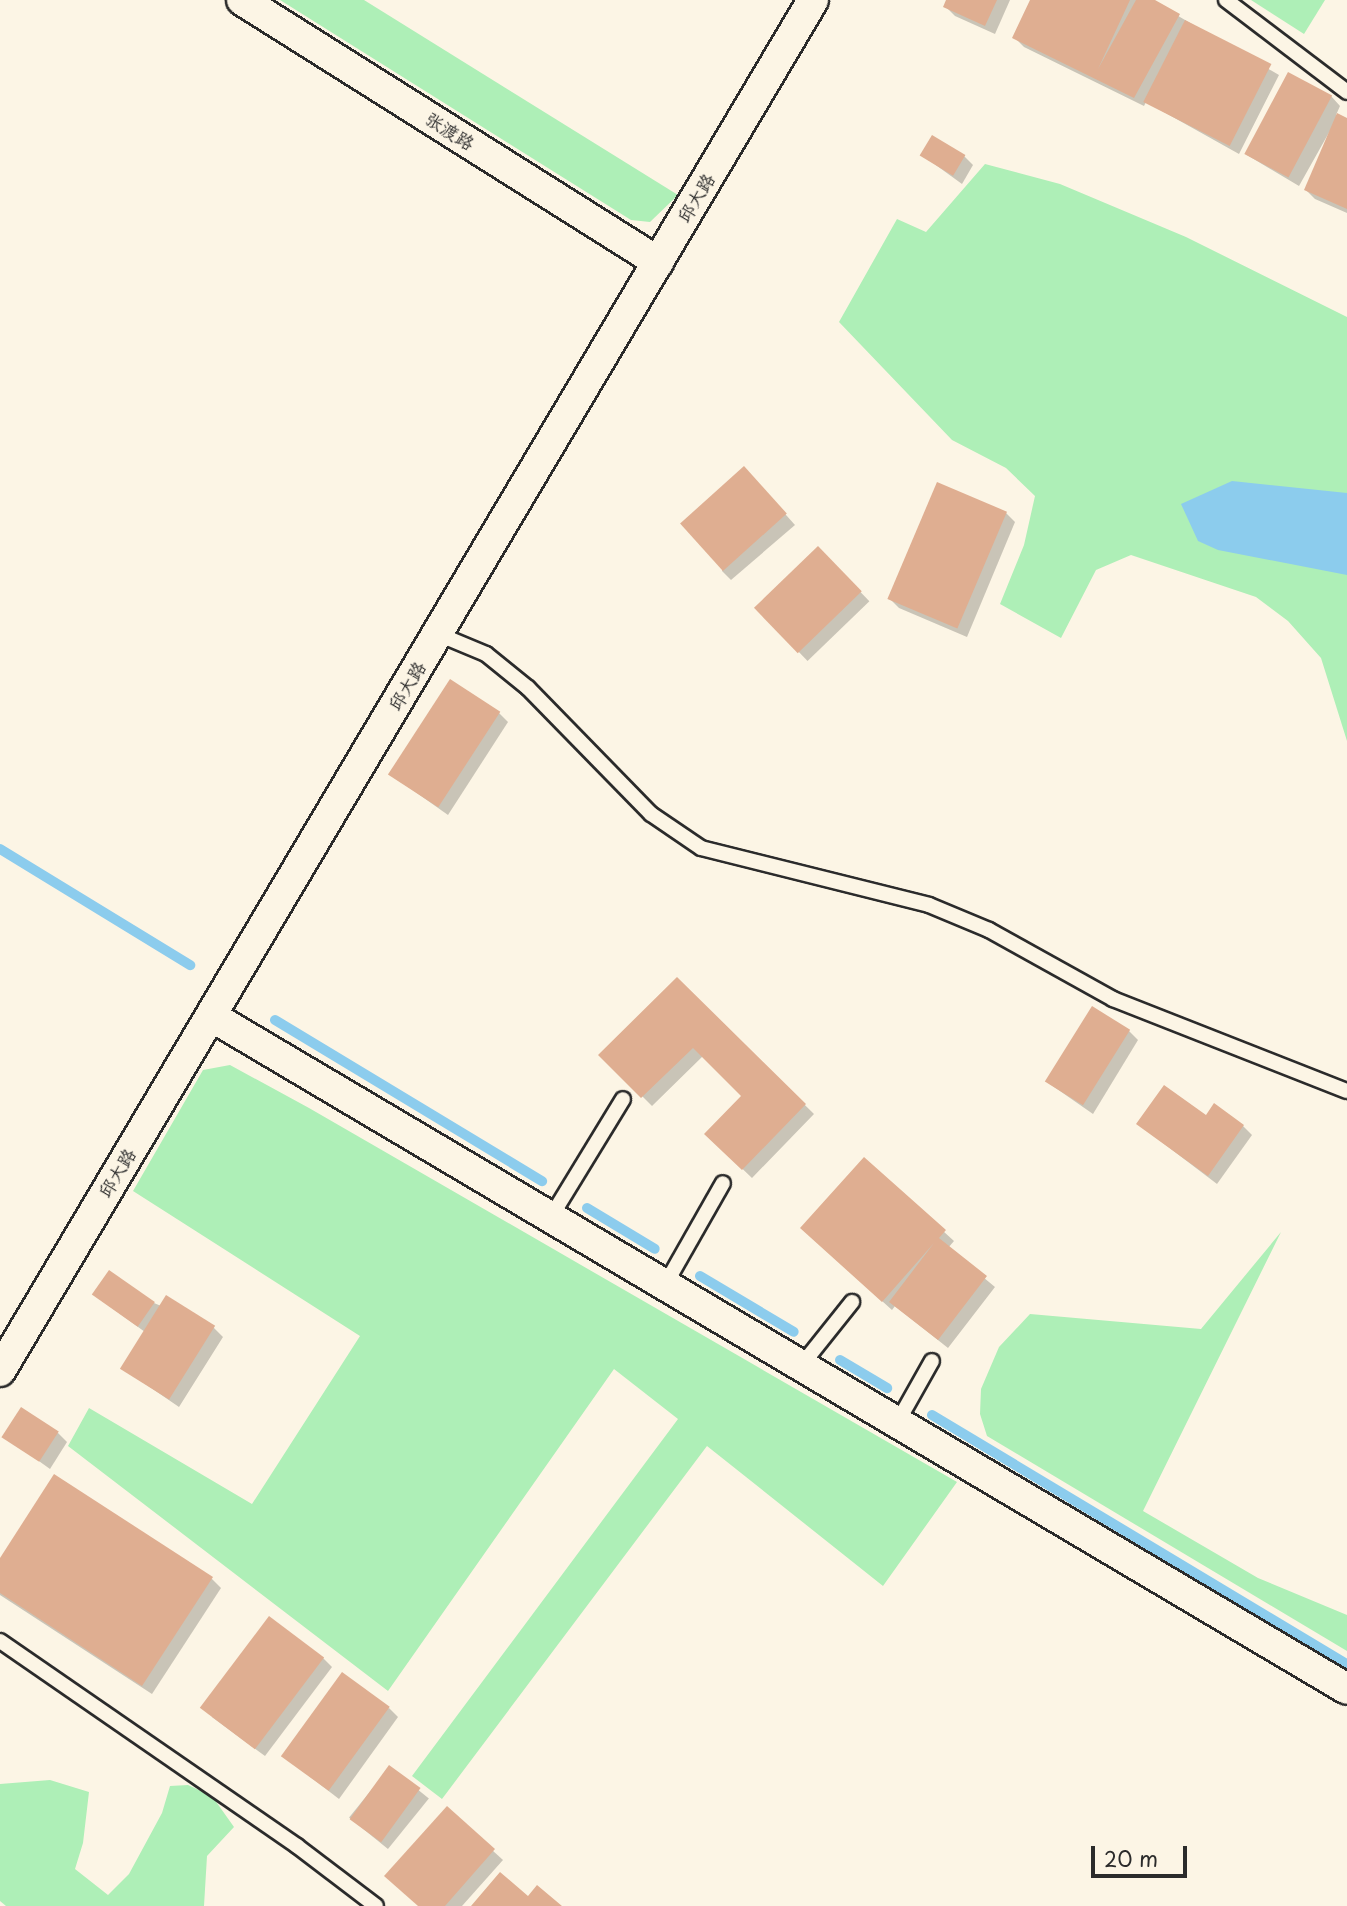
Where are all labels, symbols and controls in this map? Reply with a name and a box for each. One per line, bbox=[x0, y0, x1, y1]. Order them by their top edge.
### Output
street label: 张渡路 bbox=[421, 108, 479, 154]
street label: 邱大路 bbox=[673, 169, 719, 227]
street label: 邱大路 bbox=[384, 657, 430, 715]
street label: 邱大路 bbox=[94, 1144, 140, 1202]
scale bar bbox=[1095, 1832, 1191, 1876]
text: 20 m bbox=[1104, 1842, 1158, 1874]

